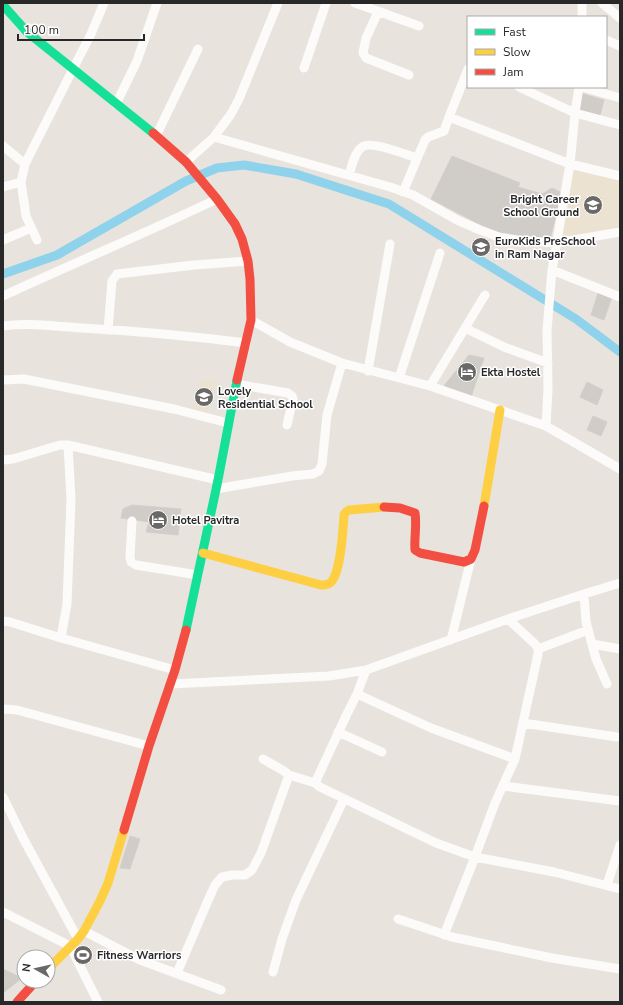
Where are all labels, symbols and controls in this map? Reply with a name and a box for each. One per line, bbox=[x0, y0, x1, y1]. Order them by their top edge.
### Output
scale bar bbox=[18, 16, 144, 42]
legend bbox=[467, 16, 607, 88]
text: 100 m bbox=[24, 22, 59, 38]
text: Fast bbox=[503, 24, 526, 40]
text: Slow bbox=[503, 44, 531, 60]
text: Jam bbox=[502, 64, 524, 80]
place label: Bright Career School Ground bbox=[503, 192, 580, 220]
school or university icon: Bright Career School Ground bbox=[582, 194, 604, 216]
place label: EuroKids PreSchool in Ram Nagar bbox=[495, 234, 596, 262]
school or university icon: EuroKids PreSchool in Ram Nagar bbox=[470, 236, 492, 258]
hotel icon: Ekta Hostel bbox=[456, 361, 478, 383]
place label: Ekta Hostel bbox=[481, 365, 541, 380]
place label: Lovely Residential School bbox=[218, 384, 313, 412]
school or university icon: Lovely Residential School bbox=[193, 386, 215, 408]
hotel icon: Hotel Pavitra bbox=[147, 509, 169, 531]
place label: Hotel Pavitra bbox=[172, 513, 239, 528]
sports icon: Fitness Warriors bbox=[72, 944, 94, 966]
place label: Fitness Warriors bbox=[97, 948, 181, 963]
north arrow bbox=[16, 949, 56, 989]
text: N bbox=[19, 963, 35, 973]

